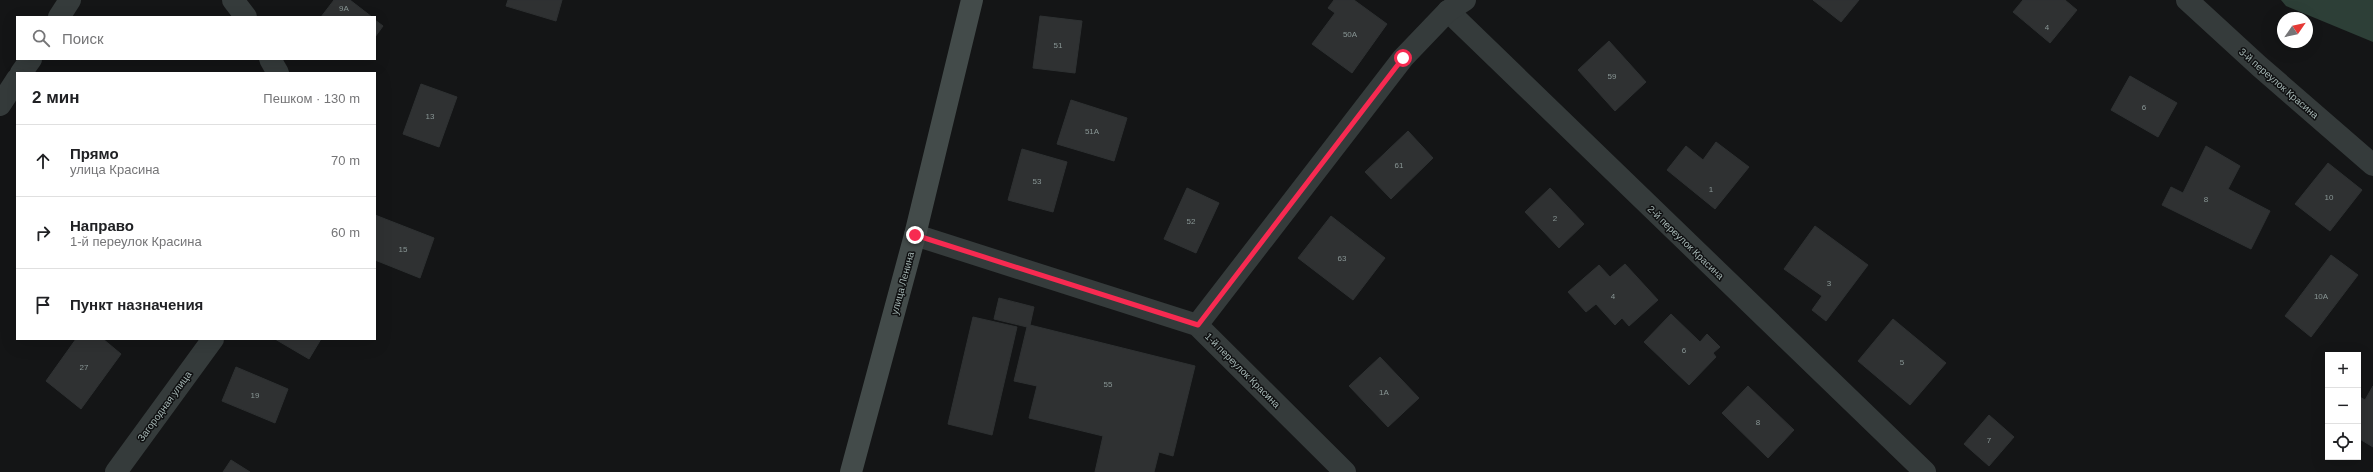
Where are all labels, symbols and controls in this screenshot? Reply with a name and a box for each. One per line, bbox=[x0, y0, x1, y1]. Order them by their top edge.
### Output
house number: 9А bbox=[339, 4, 350, 13]
north arrow bbox=[2277, 12, 2313, 48]
search box bbox=[16, 16, 376, 60]
house number: 4 bbox=[2045, 23, 2050, 32]
icon: search bbox=[30, 27, 52, 49]
text: Поиск bbox=[62, 30, 104, 47]
house number: 50А bbox=[1343, 30, 1358, 39]
house number: 51 bbox=[1054, 41, 1063, 50]
street label: 3-й переулок Красина bbox=[2237, 46, 2321, 121]
route start bbox=[1394, 49, 1412, 67]
house number: 59 bbox=[1608, 72, 1617, 81]
text: 2 мин bbox=[32, 88, 79, 107]
text: Пешком · 130 m bbox=[263, 91, 360, 106]
house number: 6 bbox=[2142, 103, 2147, 112]
house number: 13 bbox=[426, 112, 435, 121]
house number: 51А bbox=[1085, 127, 1100, 136]
text: Прямо bbox=[70, 145, 119, 162]
icon: ahead bbox=[32, 150, 54, 172]
text: 70 m bbox=[331, 153, 360, 168]
house number: 61 bbox=[1395, 161, 1404, 170]
text: улица Красина bbox=[70, 162, 160, 177]
house number: 53 bbox=[1033, 177, 1042, 186]
house number: 1 bbox=[1709, 185, 1714, 194]
house number: 10 bbox=[2325, 193, 2334, 202]
house number: 8 bbox=[2204, 195, 2209, 204]
street label: 2-й переулок Красина bbox=[1645, 203, 1726, 282]
house number: 2 bbox=[1553, 214, 1558, 223]
text: Направо bbox=[70, 217, 134, 234]
house number: 52 bbox=[1187, 217, 1196, 226]
icon: right bbox=[32, 222, 54, 244]
text: 60 m bbox=[331, 225, 360, 240]
route end bbox=[906, 226, 924, 244]
text: 1-й переулок Красина bbox=[70, 234, 202, 249]
house number: 15 bbox=[399, 245, 408, 254]
street label: улица Ленина bbox=[889, 250, 916, 316]
house number: 63 bbox=[1338, 254, 1347, 263]
house number: 3 bbox=[1827, 279, 1832, 288]
house number: 4 bbox=[1611, 292, 1616, 301]
house number: 10А bbox=[2314, 292, 2329, 301]
icon: arrive bbox=[32, 294, 54, 316]
text: Пункт назначения bbox=[70, 296, 203, 313]
street label: 1-й переулок Красина bbox=[1203, 331, 1283, 410]
house number: 6 bbox=[1682, 346, 1687, 355]
map controls bbox=[2325, 352, 2361, 460]
button: + bbox=[2325, 352, 2361, 388]
house number: 5 bbox=[1900, 358, 1905, 367]
house number: 27 bbox=[80, 363, 89, 372]
street label: Загородная улица bbox=[135, 369, 194, 444]
house number: 55 bbox=[1104, 380, 1113, 389]
house number: 1А bbox=[1379, 388, 1390, 397]
button: − bbox=[2325, 388, 2361, 424]
house number: 19 bbox=[251, 391, 260, 400]
house number: 8 bbox=[1756, 418, 1761, 427]
button: locate bbox=[2325, 424, 2361, 460]
house number: 7 bbox=[1987, 436, 1992, 445]

